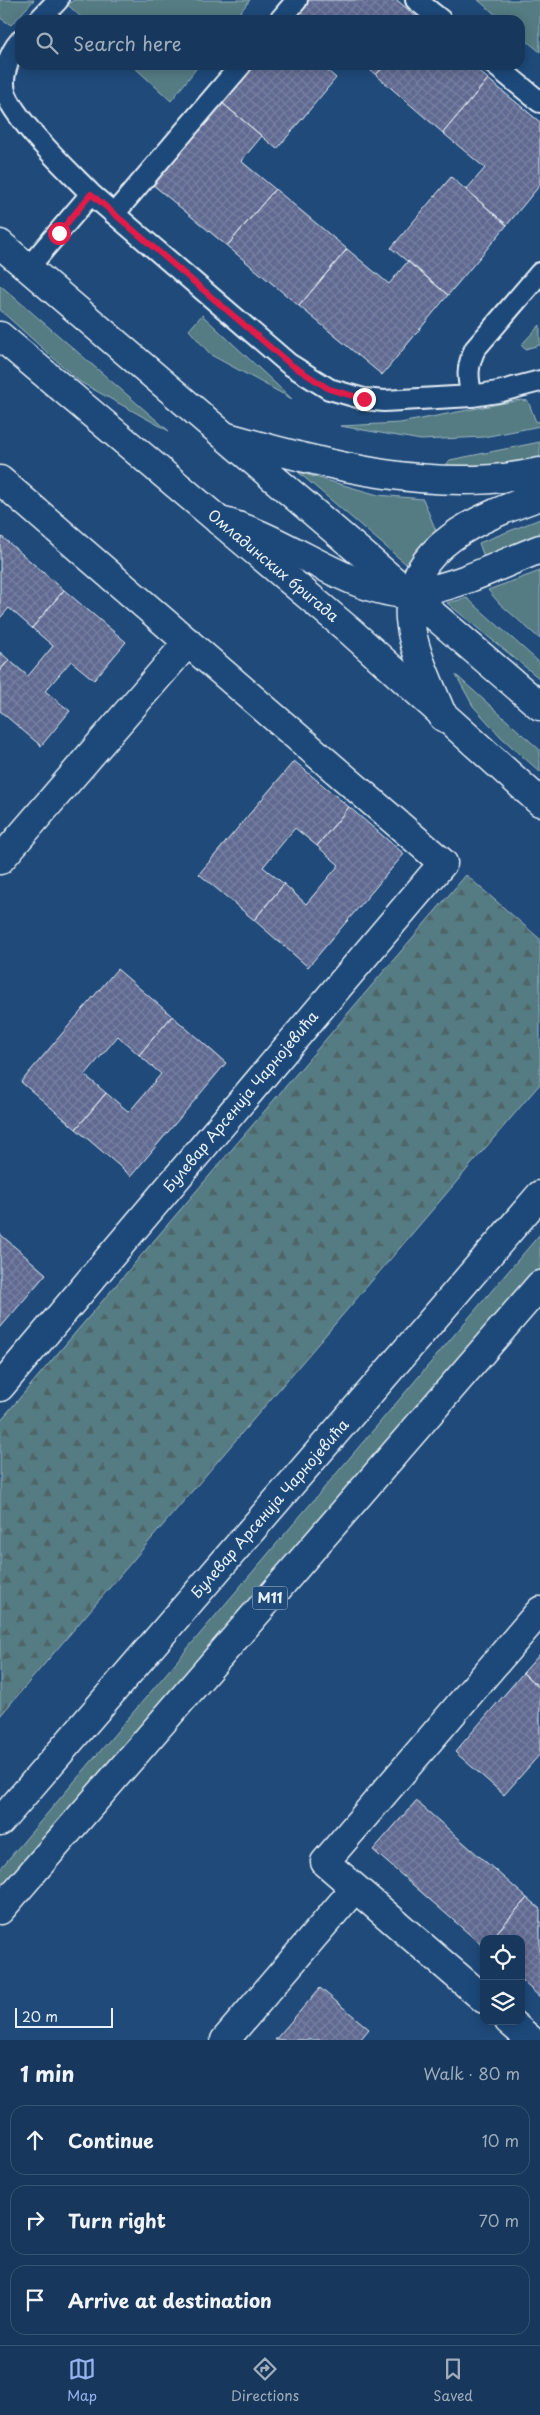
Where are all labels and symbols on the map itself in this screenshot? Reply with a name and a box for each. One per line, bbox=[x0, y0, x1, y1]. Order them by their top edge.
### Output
route start bbox=[48, 222, 71, 245]
route end bbox=[353, 388, 376, 411]
street label: Омладинских бригада bbox=[203, 503, 345, 627]
street label: Булевар Арсенија Чарнојевића bbox=[157, 1005, 323, 1197]
street label: Булевар Арсенија Чарнојевића bbox=[184, 1413, 354, 1603]
road number: M11 bbox=[252, 1586, 288, 1610]
scale bar bbox=[15, 2005, 112, 2028]

